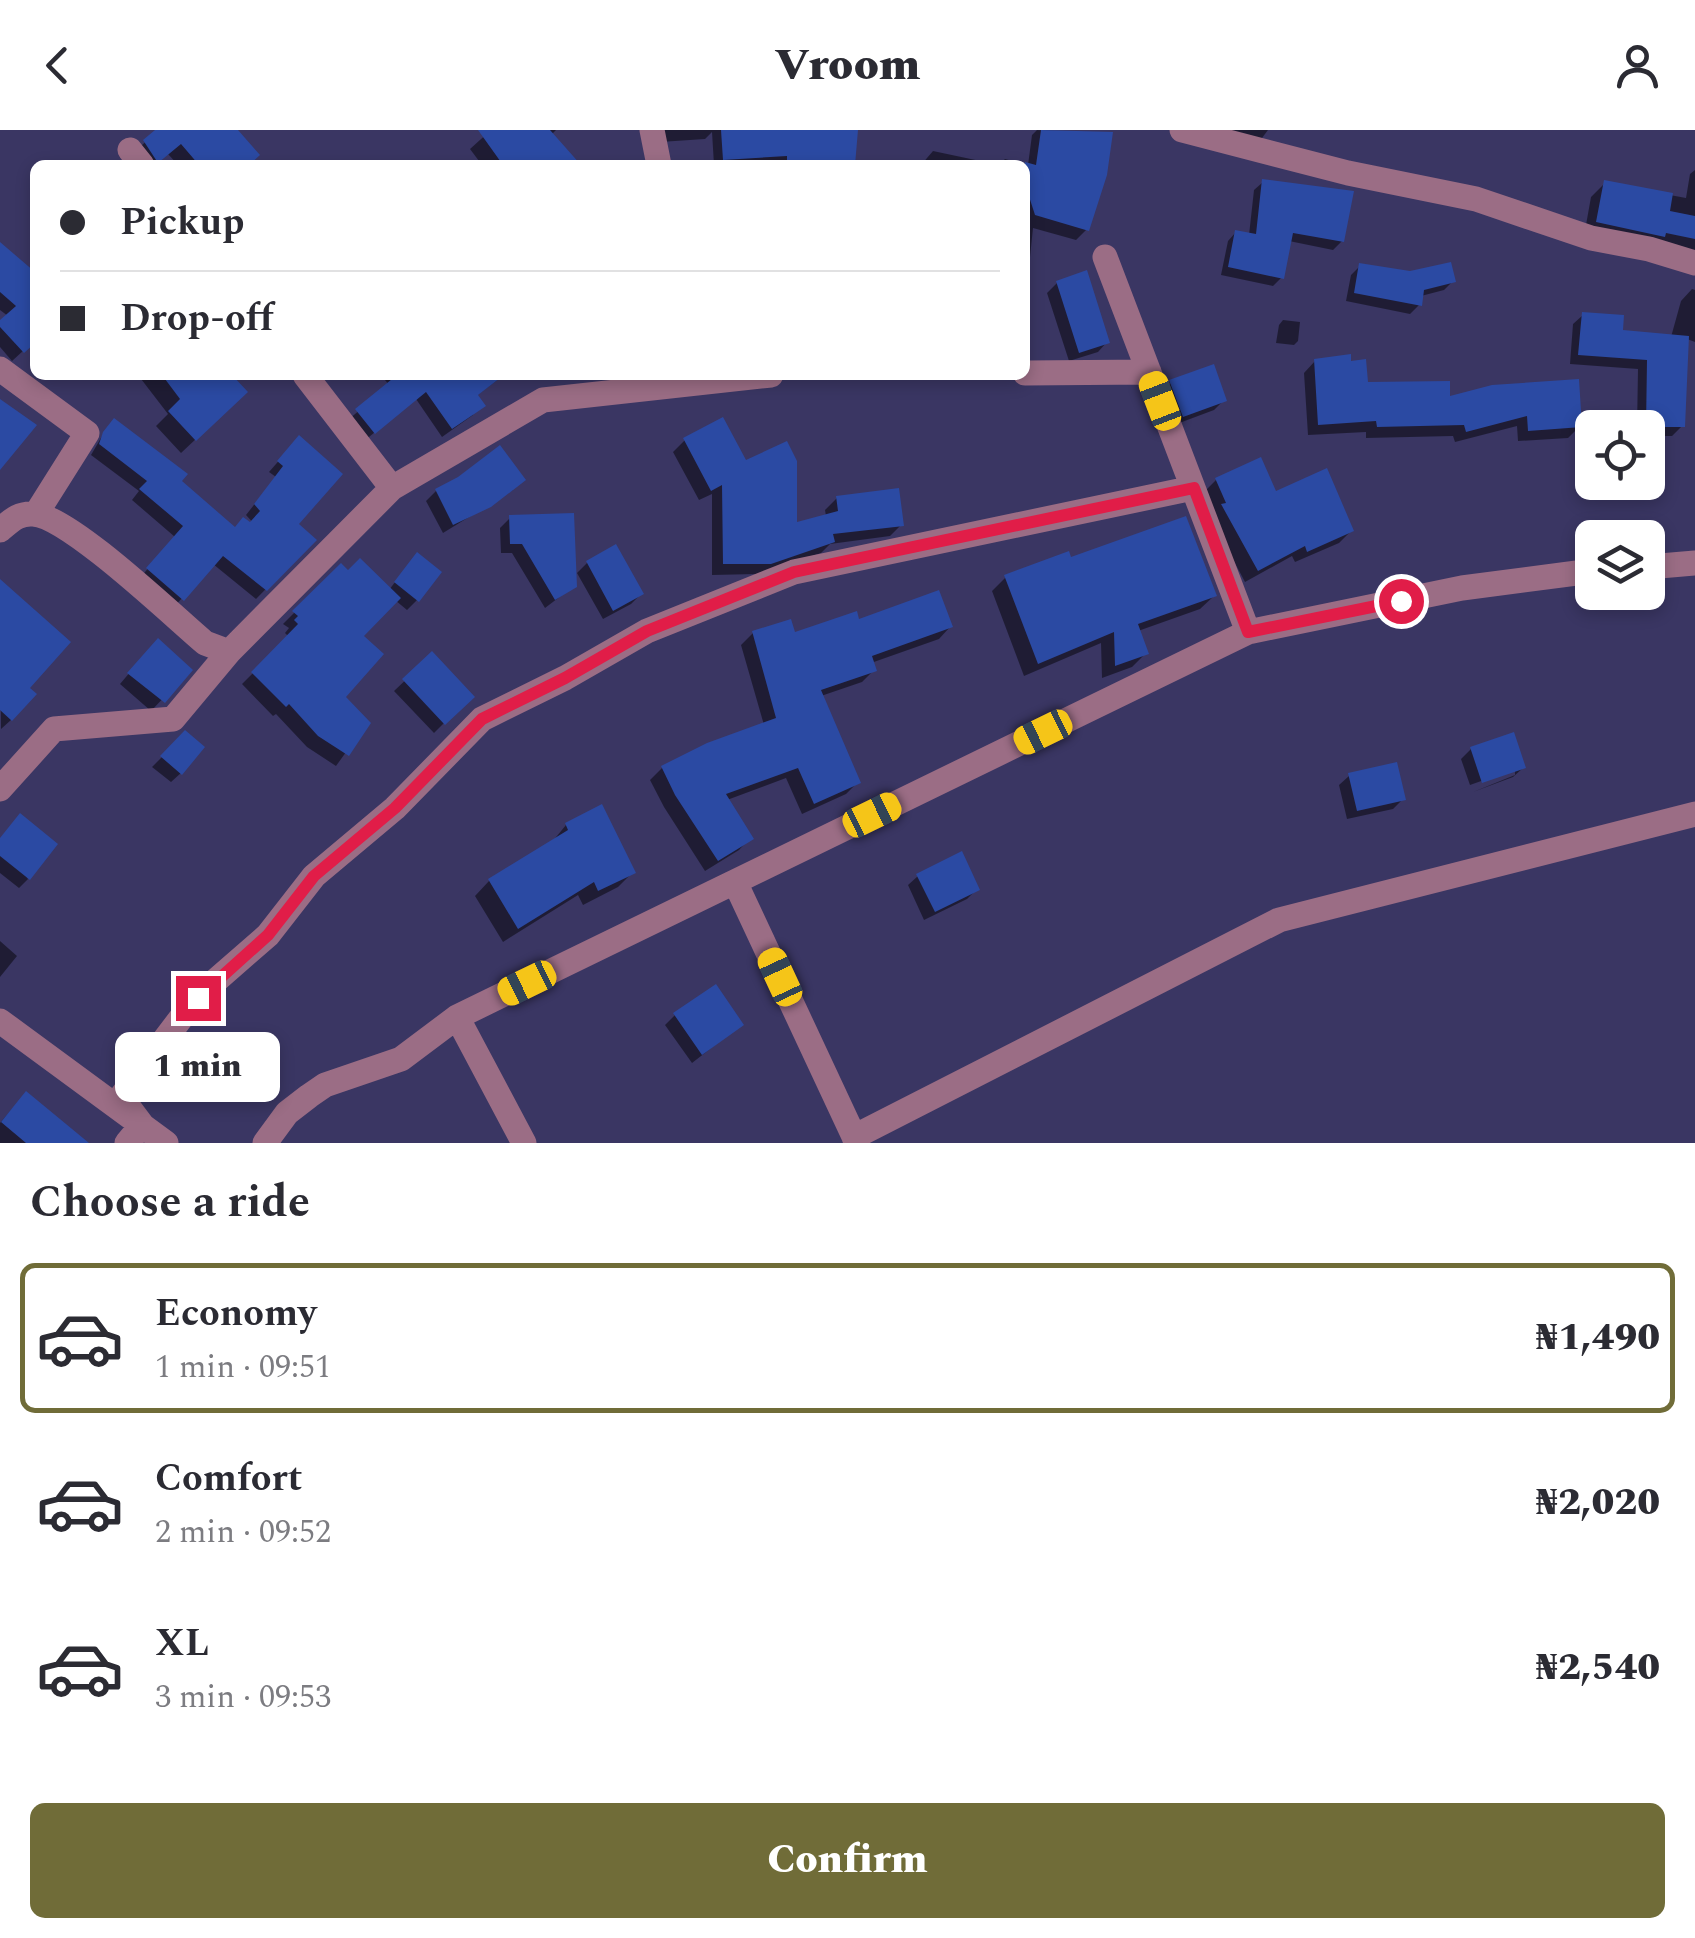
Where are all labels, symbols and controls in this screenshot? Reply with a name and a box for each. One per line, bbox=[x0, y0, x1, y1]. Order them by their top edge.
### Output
text: Vroom bbox=[774, 31, 921, 100]
icon: back bbox=[30, 38, 85, 93]
icon: person bbox=[1610, 38, 1665, 93]
text: Pickup bbox=[120, 194, 244, 252]
text: Drop-off bbox=[120, 290, 274, 348]
car bbox=[1135, 368, 1185, 434]
map controls bbox=[1575, 410, 1665, 610]
button: locate bbox=[1575, 410, 1665, 500]
button: layers bbox=[1575, 520, 1665, 610]
route start bbox=[1379, 579, 1424, 624]
car bbox=[1009, 705, 1077, 759]
car bbox=[838, 788, 906, 842]
car bbox=[754, 943, 806, 1011]
car bbox=[493, 956, 561, 1010]
route end bbox=[176, 976, 221, 1021]
callout: 1 min bbox=[116, 1033, 280, 1103]
text: 1 min bbox=[153, 1042, 242, 1091]
text: Choose a ride bbox=[30, 1168, 310, 1237]
text: Economy bbox=[155, 1285, 316, 1343]
icon: car bbox=[35, 1293, 125, 1383]
text: ₦1,490 bbox=[1535, 1309, 1660, 1367]
text: 1 min · 09:51 bbox=[155, 1343, 331, 1392]
text: Comfort bbox=[155, 1450, 302, 1508]
icon: car bbox=[35, 1458, 125, 1548]
text: ₦2,020 bbox=[1535, 1474, 1660, 1532]
text: 2 min · 09:52 bbox=[155, 1508, 331, 1557]
text: XL bbox=[155, 1615, 209, 1673]
icon: car bbox=[35, 1623, 125, 1713]
text: ₦2,540 bbox=[1535, 1639, 1660, 1697]
text: 3 min · 09:53 bbox=[155, 1673, 331, 1722]
button: Confirm bbox=[30, 1803, 1665, 1918]

